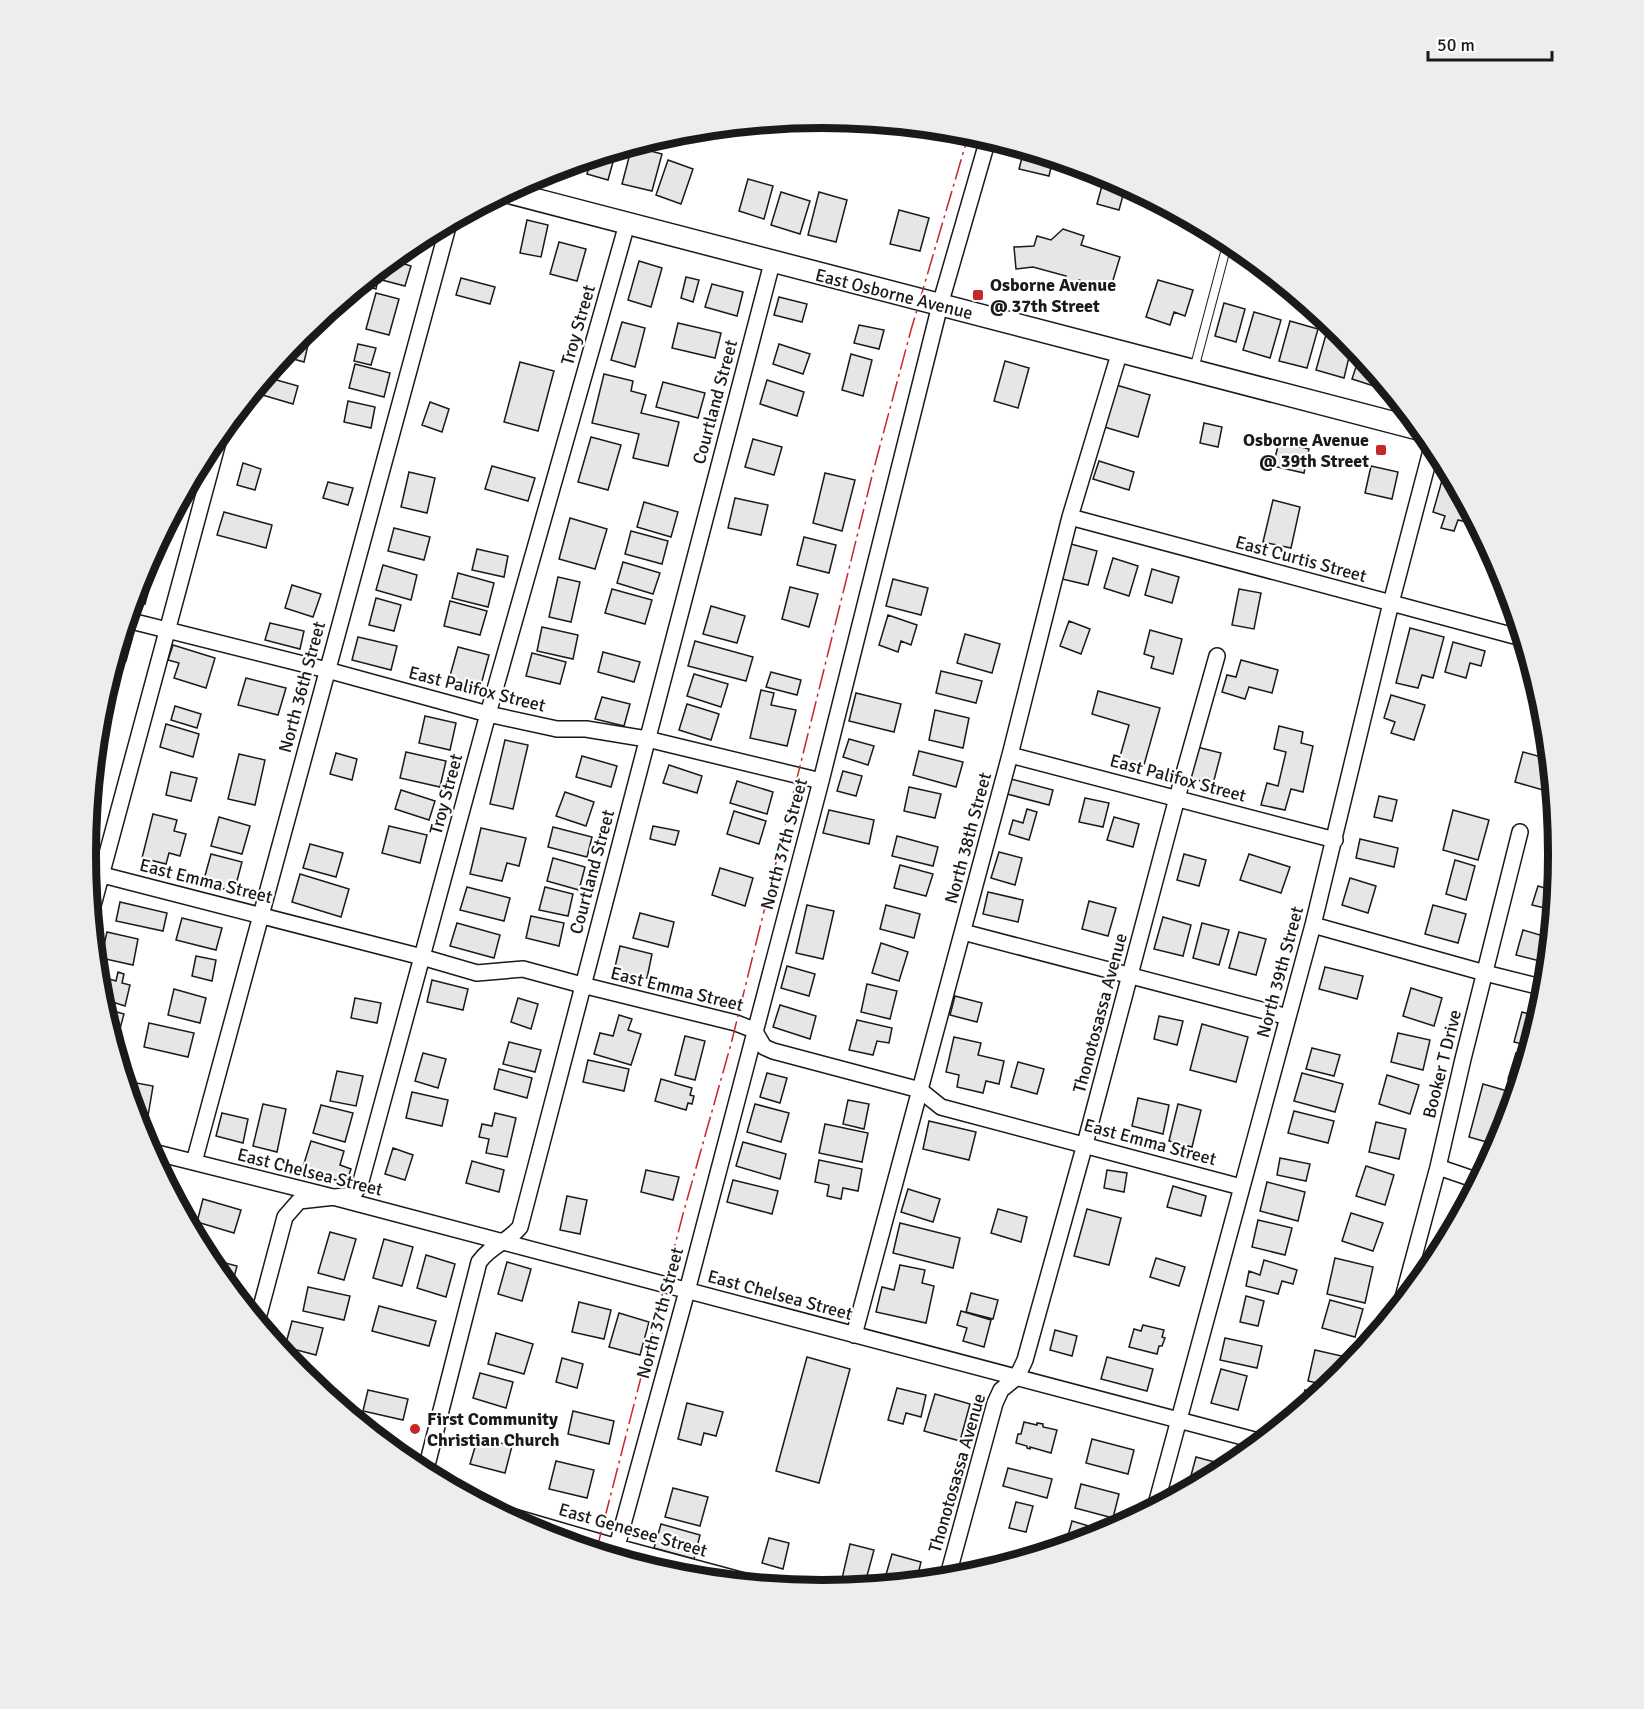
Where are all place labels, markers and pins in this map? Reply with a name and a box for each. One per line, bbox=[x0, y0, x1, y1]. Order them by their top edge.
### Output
place label: Osborne Avenue @ 37th Street bbox=[990, 274, 1116, 317]
marker: Osborne Avenue @ 37th Street bbox=[971, 288, 985, 302]
place label: Osborne Avenue @ 39th Street bbox=[1243, 429, 1369, 472]
marker: Osborne Avenue @ 39th Street bbox=[1374, 443, 1388, 457]
place label: First Community Christian Church bbox=[427, 1408, 560, 1451]
marker: First Community Christian Church bbox=[408, 1422, 422, 1436]

